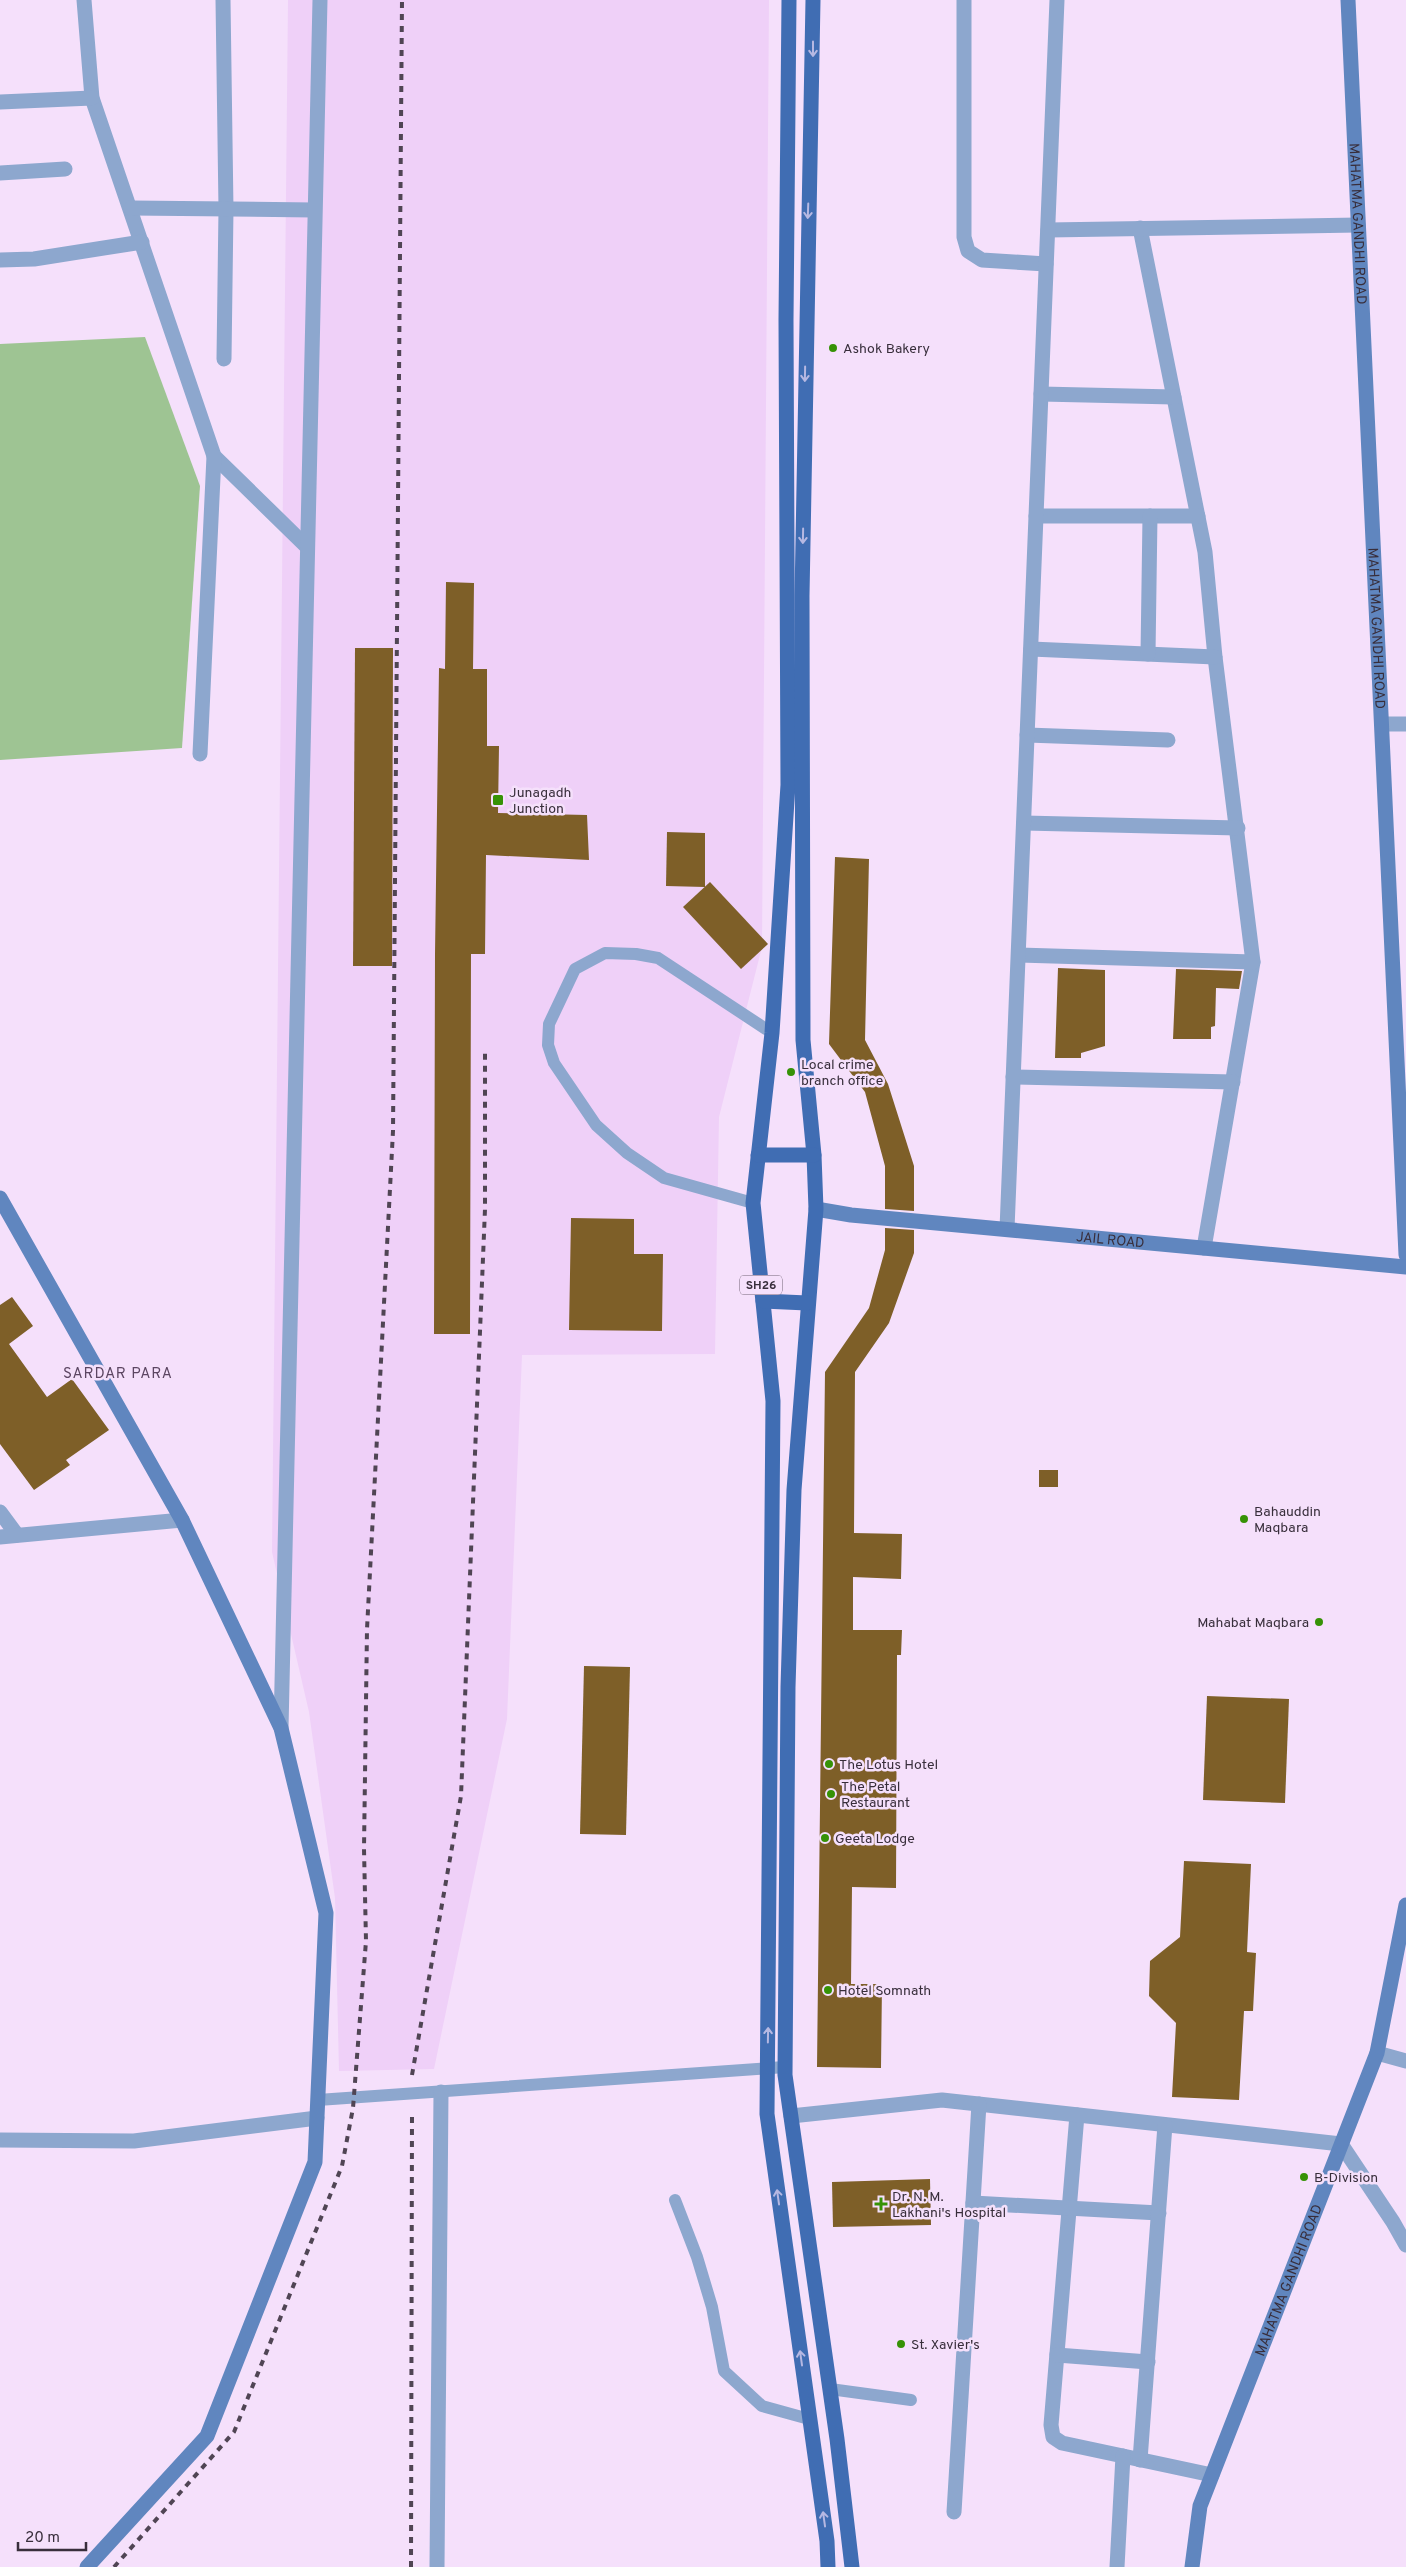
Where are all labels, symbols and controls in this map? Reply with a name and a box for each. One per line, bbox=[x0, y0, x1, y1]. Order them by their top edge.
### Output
one-way arrow bbox=[808, 40, 818, 56]
street label: MAHATMA GANDHI ROAD bbox=[1345, 143, 1369, 305]
one-way arrow bbox=[803, 202, 813, 219]
place label: Ashok Bakery bbox=[843, 341, 930, 358]
marker: Ashok Bakery bbox=[827, 342, 839, 354]
one-way arrow bbox=[800, 365, 810, 381]
one-way arrow bbox=[798, 528, 808, 544]
street label: MAHATMA GANDHI ROAD bbox=[1363, 547, 1388, 710]
place label: Junagadh Junction bbox=[509, 785, 571, 818]
marker: Junagadh Junction bbox=[491, 793, 505, 807]
place label: Local crime branch office bbox=[801, 1057, 883, 1090]
marker: Local crime branch office bbox=[785, 1066, 797, 1078]
street label: JAIL ROAD bbox=[1075, 1229, 1145, 1252]
road number: SH26 bbox=[740, 1276, 782, 1294]
district label: SARDAR PARA bbox=[63, 1365, 173, 1384]
place label: Bahauddin Maqbara bbox=[1254, 1504, 1321, 1537]
marker: Bahauddin Maqbara bbox=[1238, 1513, 1250, 1525]
place label: Mahabat Maqbara bbox=[1197, 1615, 1309, 1632]
marker: Mahabat Maqbara bbox=[1313, 1616, 1325, 1628]
place label: The Lotus Hotel bbox=[839, 1757, 938, 1774]
marker: The Lotus Hotel bbox=[823, 1758, 835, 1770]
place label: The Petal Restaurant bbox=[841, 1779, 910, 1812]
marker: The Petal Restaurant bbox=[825, 1788, 837, 1800]
place label: Geeta Lodge bbox=[835, 1831, 915, 1848]
marker: Geeta Lodge bbox=[819, 1832, 831, 1844]
place label: Hotel Somnath bbox=[838, 1983, 931, 2000]
marker: Hotel Somnath bbox=[822, 1984, 834, 1996]
one-way arrow bbox=[763, 2027, 773, 2044]
place label: B-Division bbox=[1314, 2170, 1378, 2187]
marker: B-Division bbox=[1298, 2171, 1310, 2183]
one-way arrow bbox=[773, 2189, 783, 2205]
place label: Dr. N. M. Lakhani's Hospital bbox=[892, 2189, 1006, 2222]
marker: Dr. N. M. Lakhani's Hospital bbox=[874, 2197, 888, 2211]
street label: MAHATMA GANDHI ROAD bbox=[1252, 2202, 1327, 2359]
place label: St. Xavier's bbox=[911, 2337, 980, 2354]
marker: St. Xavier's bbox=[895, 2338, 907, 2350]
one-way arrow bbox=[795, 2350, 805, 2366]
one-way arrow bbox=[818, 2511, 828, 2527]
scale bar bbox=[18, 2520, 85, 2552]
text: 20 m bbox=[25, 2529, 60, 2548]

